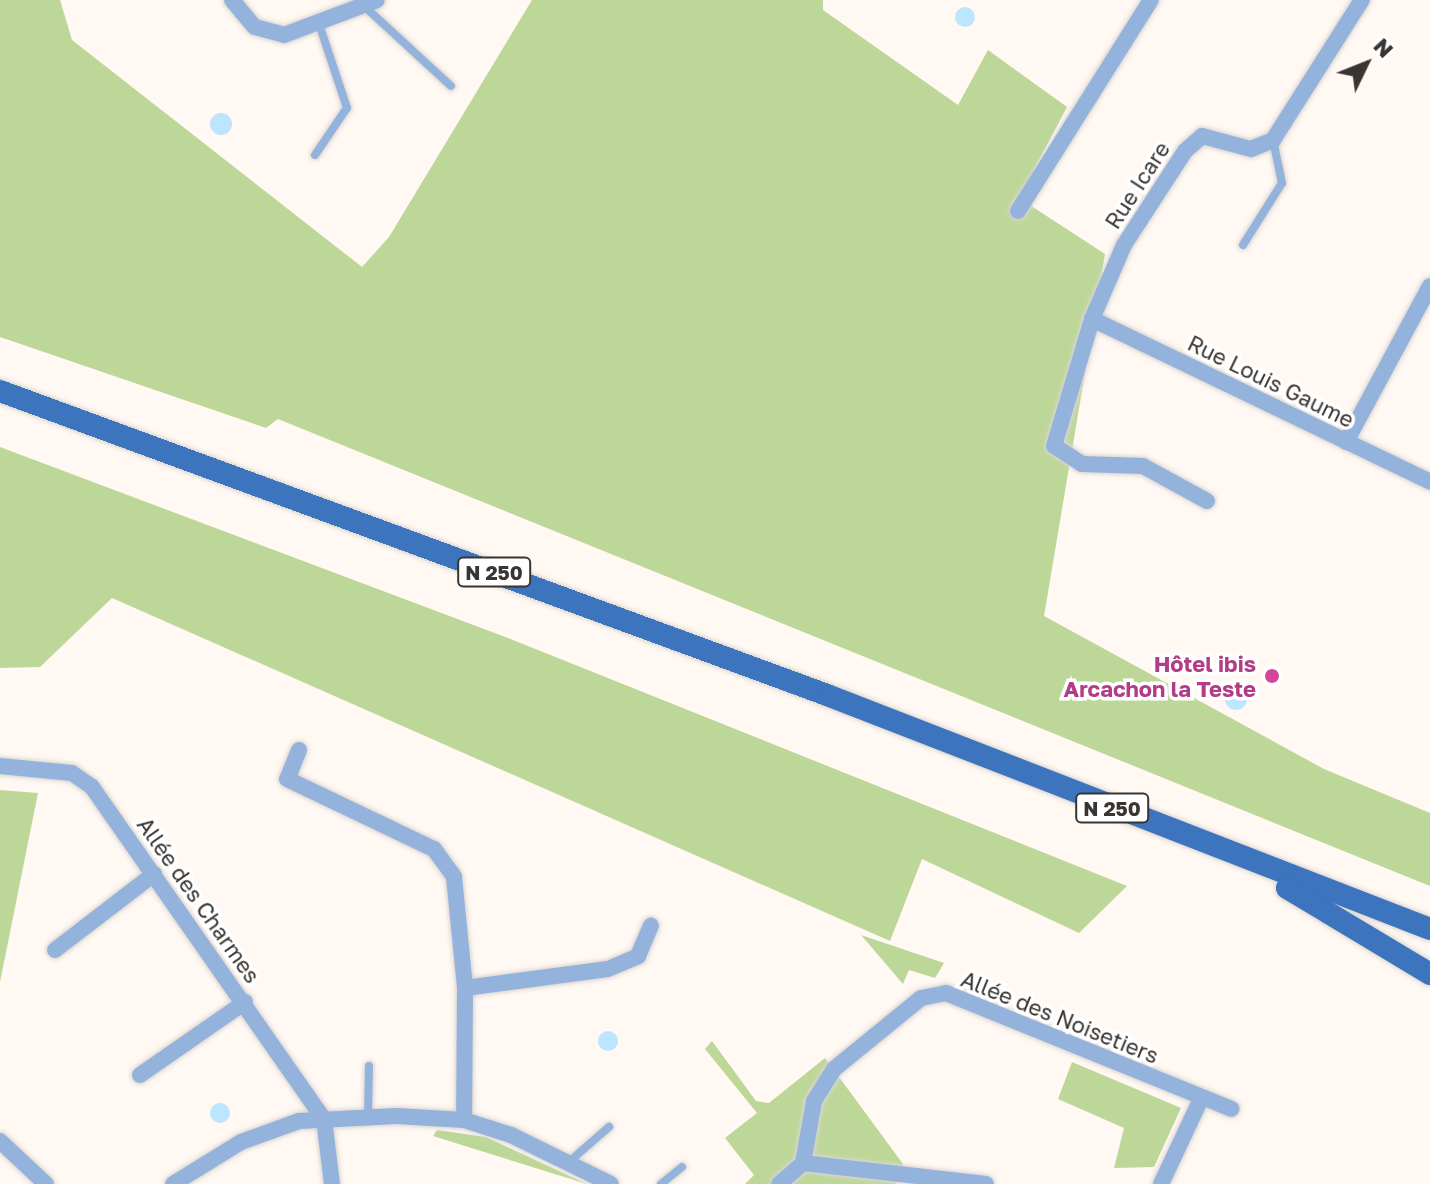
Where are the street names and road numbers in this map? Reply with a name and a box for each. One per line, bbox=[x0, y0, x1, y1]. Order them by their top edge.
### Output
street label: Rue Icare bbox=[1099, 136, 1175, 234]
street label: Rue Louis Gaume bbox=[1184, 329, 1358, 433]
road number: N 250 bbox=[456, 556, 532, 588]
road number: N 250 bbox=[1074, 792, 1150, 824]
street label: Allée des Charmes bbox=[132, 812, 266, 988]
street label: Allée des Noisetiers bbox=[957, 965, 1163, 1069]

